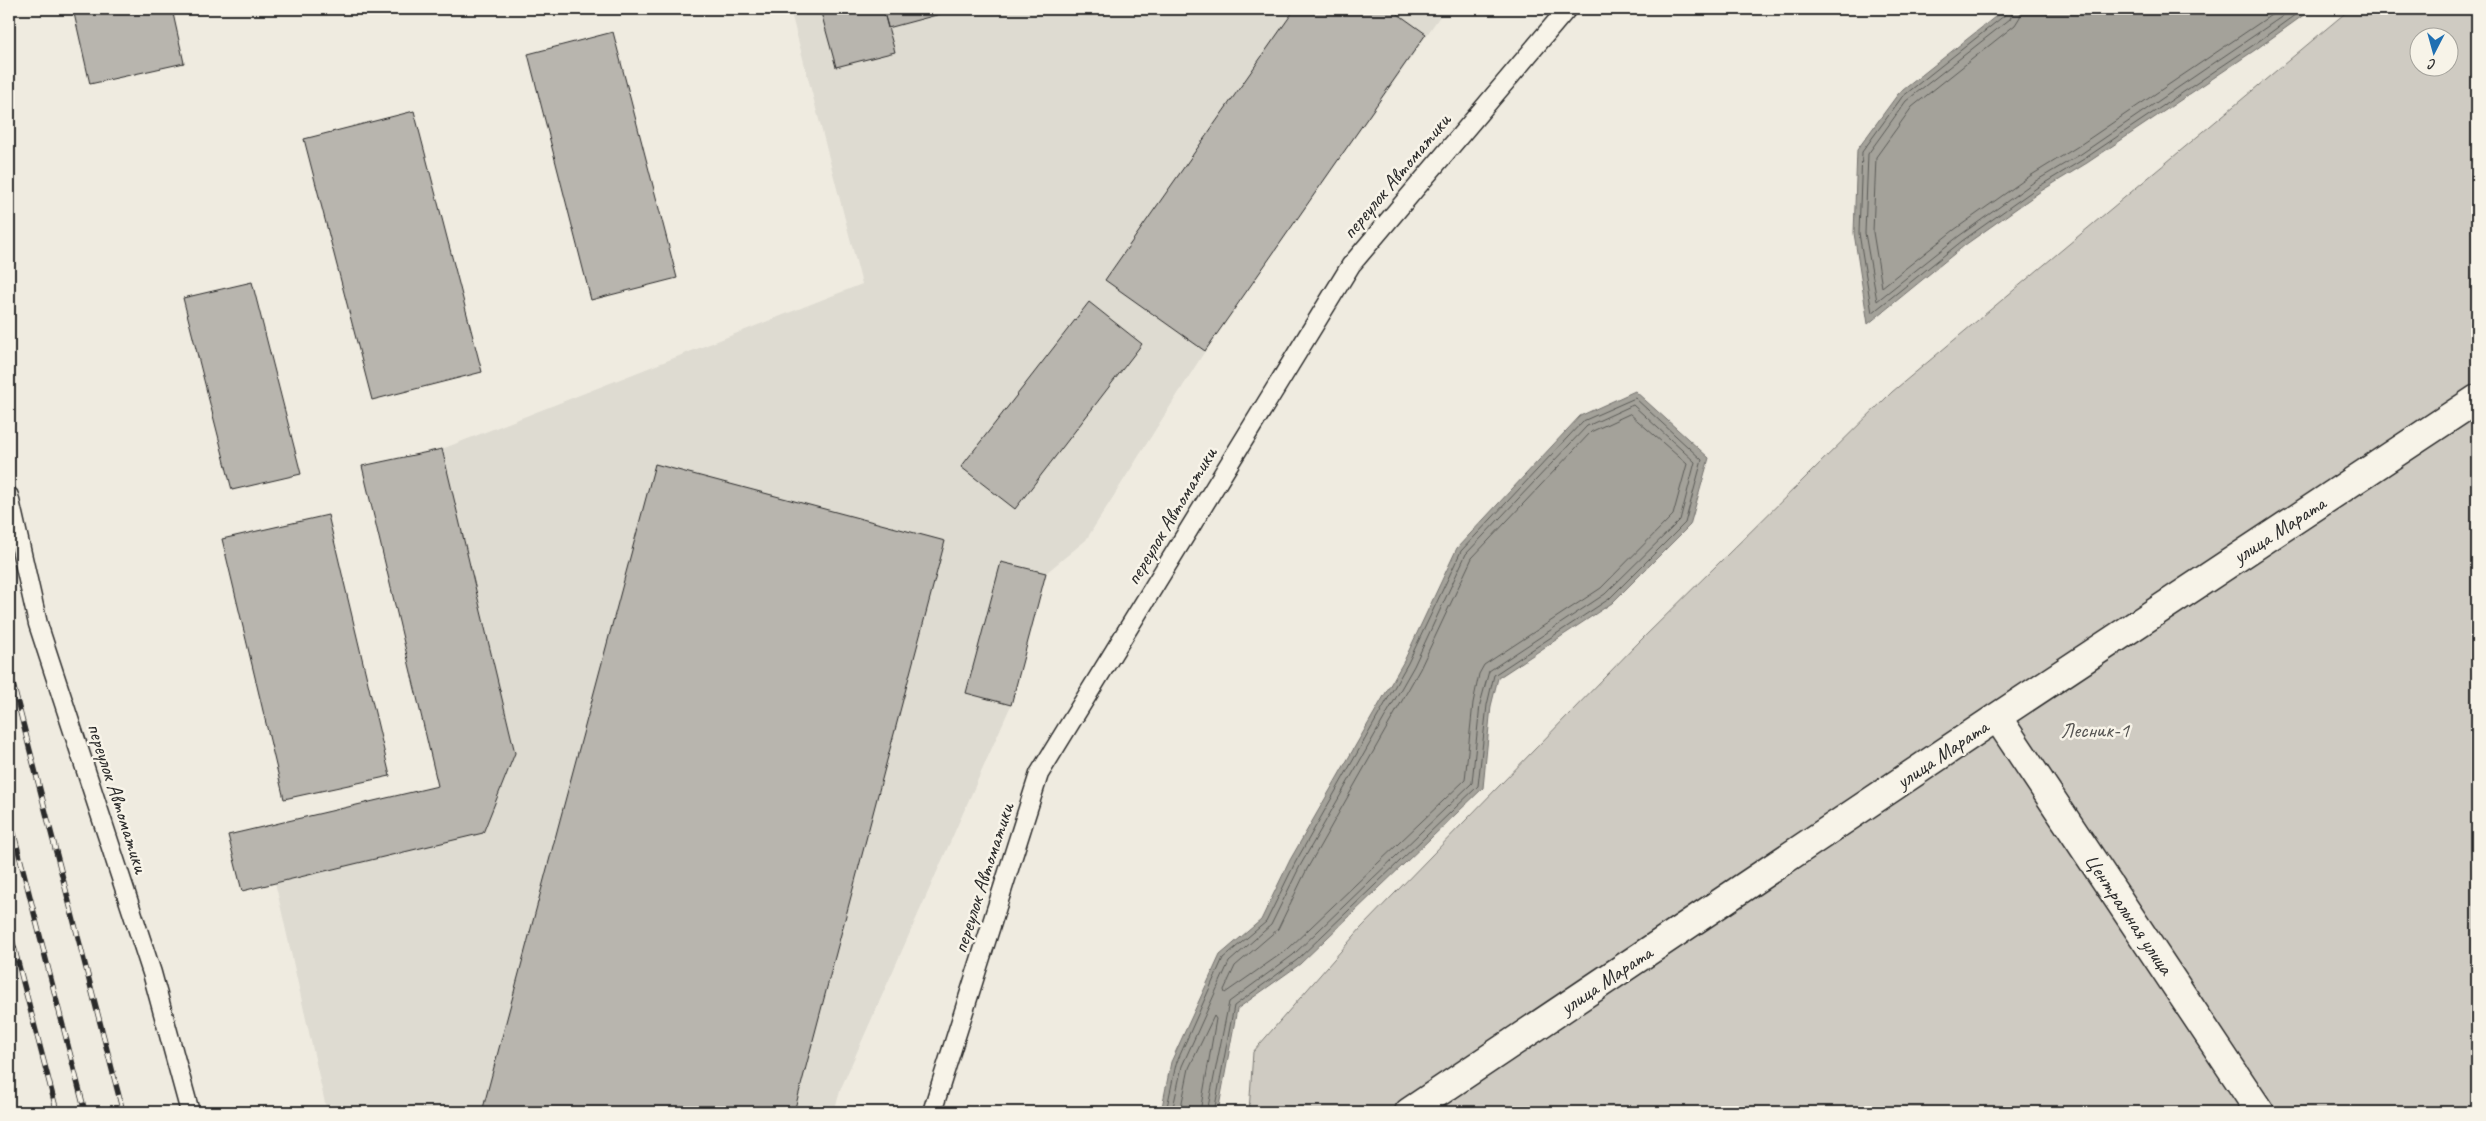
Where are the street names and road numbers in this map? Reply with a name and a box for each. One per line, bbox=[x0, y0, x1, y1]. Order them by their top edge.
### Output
street label: переулок Автоматики bbox=[1336, 107, 1457, 244]
street label: переулок Автоматики bbox=[1120, 441, 1223, 590]
street label: улица Марата bbox=[2226, 489, 2332, 571]
street label: улица Марата bbox=[1889, 712, 1995, 795]
street label: переулок Автоматики bbox=[81, 720, 155, 878]
street label: переулок Автоматики bbox=[946, 798, 1020, 956]
street label: Центральная улица bbox=[2079, 848, 2180, 981]
street label: улица Марата bbox=[1553, 938, 1659, 1021]

